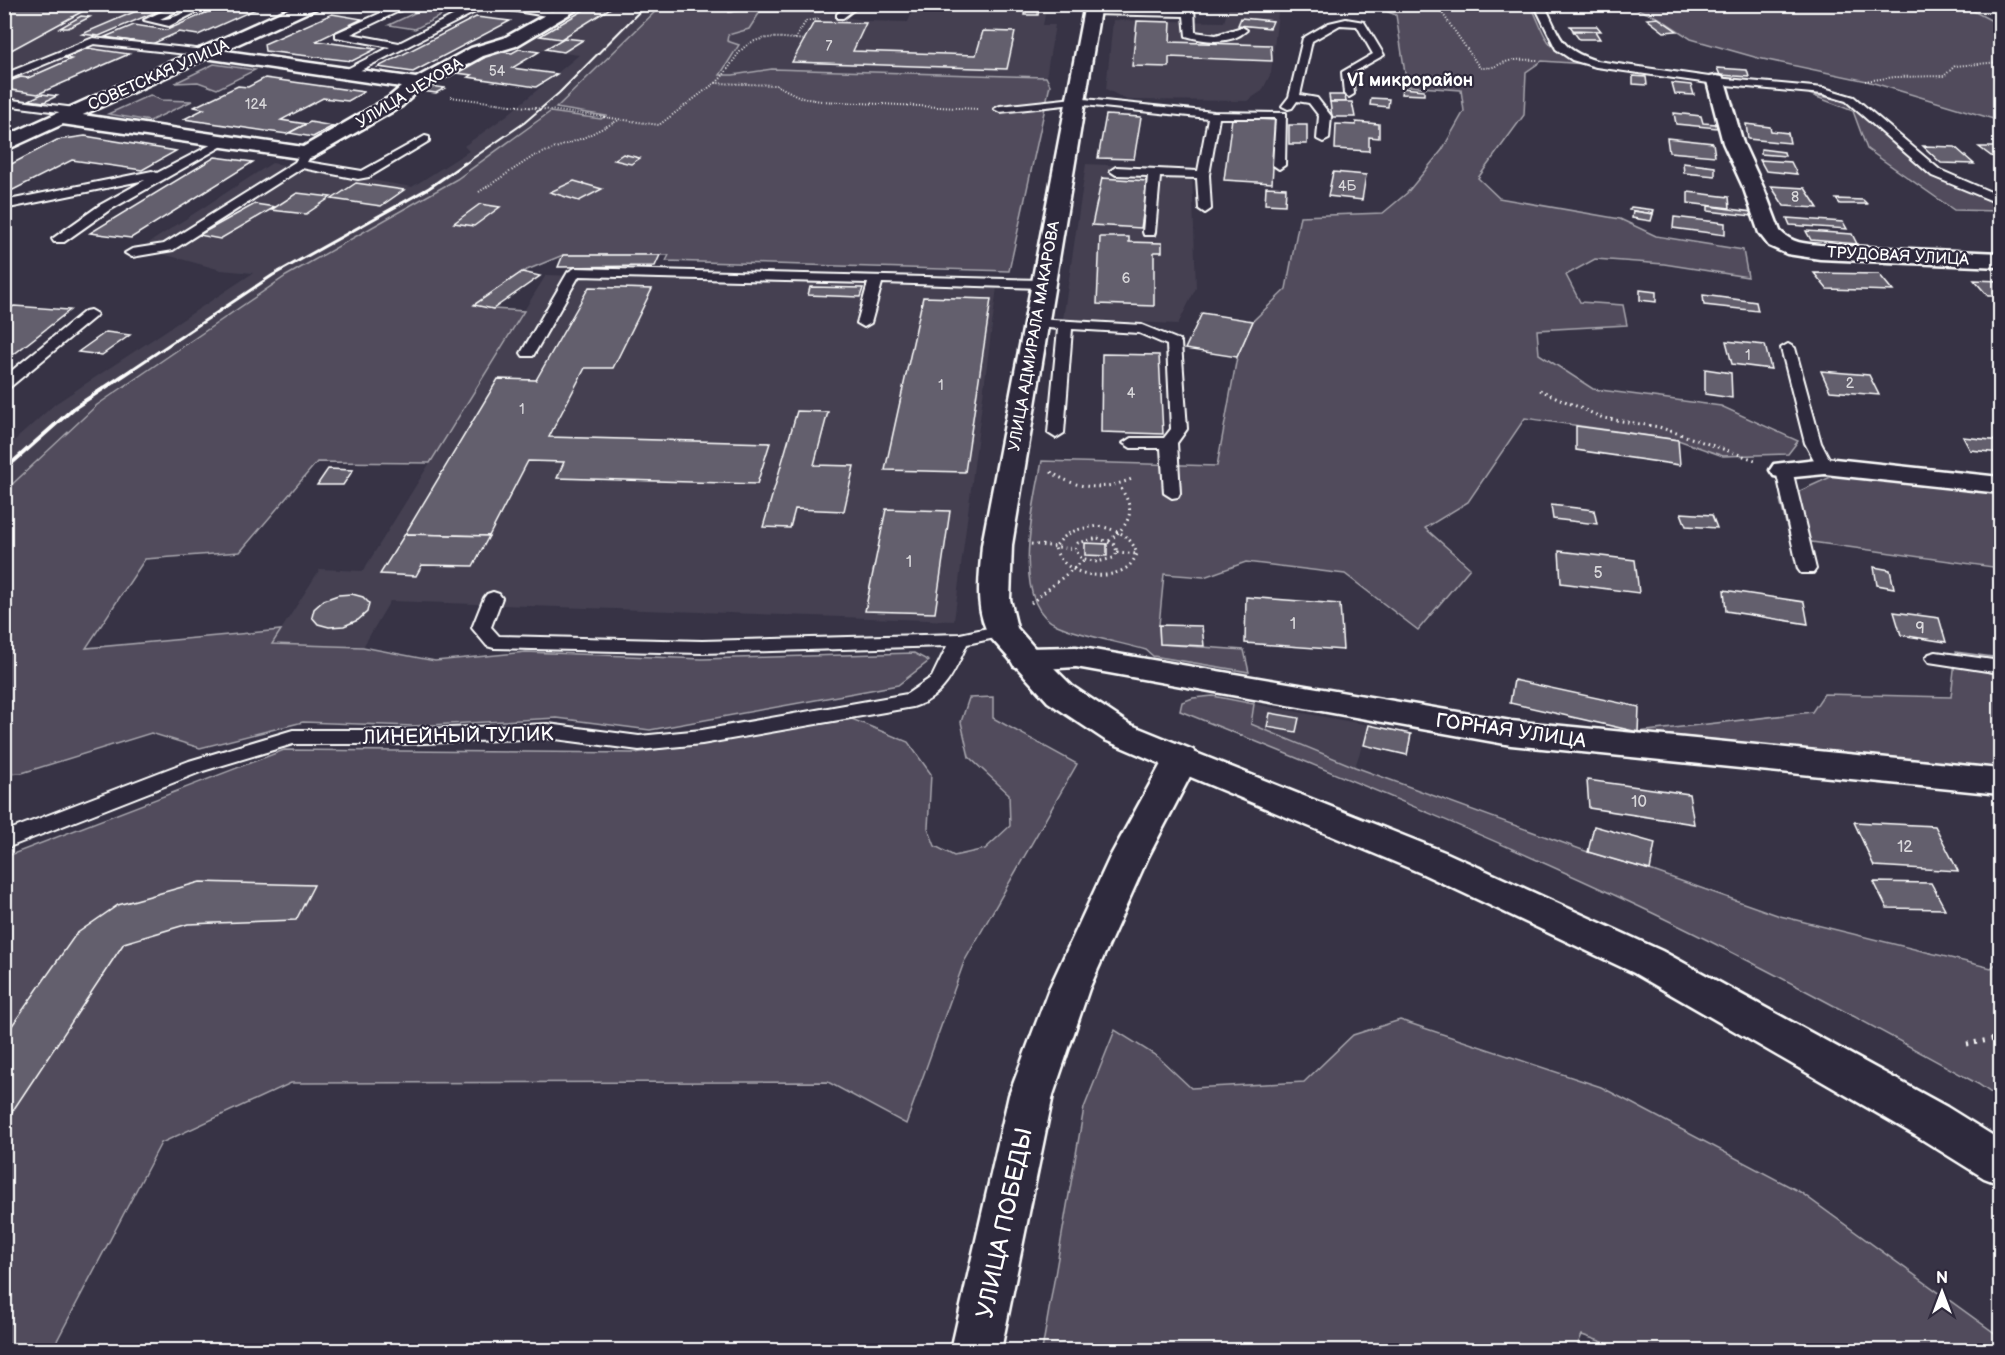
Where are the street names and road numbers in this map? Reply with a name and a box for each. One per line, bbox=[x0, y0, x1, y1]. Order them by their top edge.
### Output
street label: СОВЕТСКАЯ УЛИЦА bbox=[85, 36, 232, 115]
street label: УЛИЦА ЧЕХОВА bbox=[353, 54, 467, 132]
street label: УЛИЦА АДМИРАЛА МАКАРОВА bbox=[1005, 219, 1064, 453]
street label: ТРУДОВАЯ УЛИЦА bbox=[1826, 243, 1970, 270]
street label: ГОРНАЯ УЛИЦА bbox=[1434, 709, 1588, 754]
street label: ЛИНЕЙНЫЙ ТУПИК bbox=[362, 722, 554, 750]
street label: УЛИЦА ПОБЕДЫ bbox=[970, 1125, 1039, 1321]

